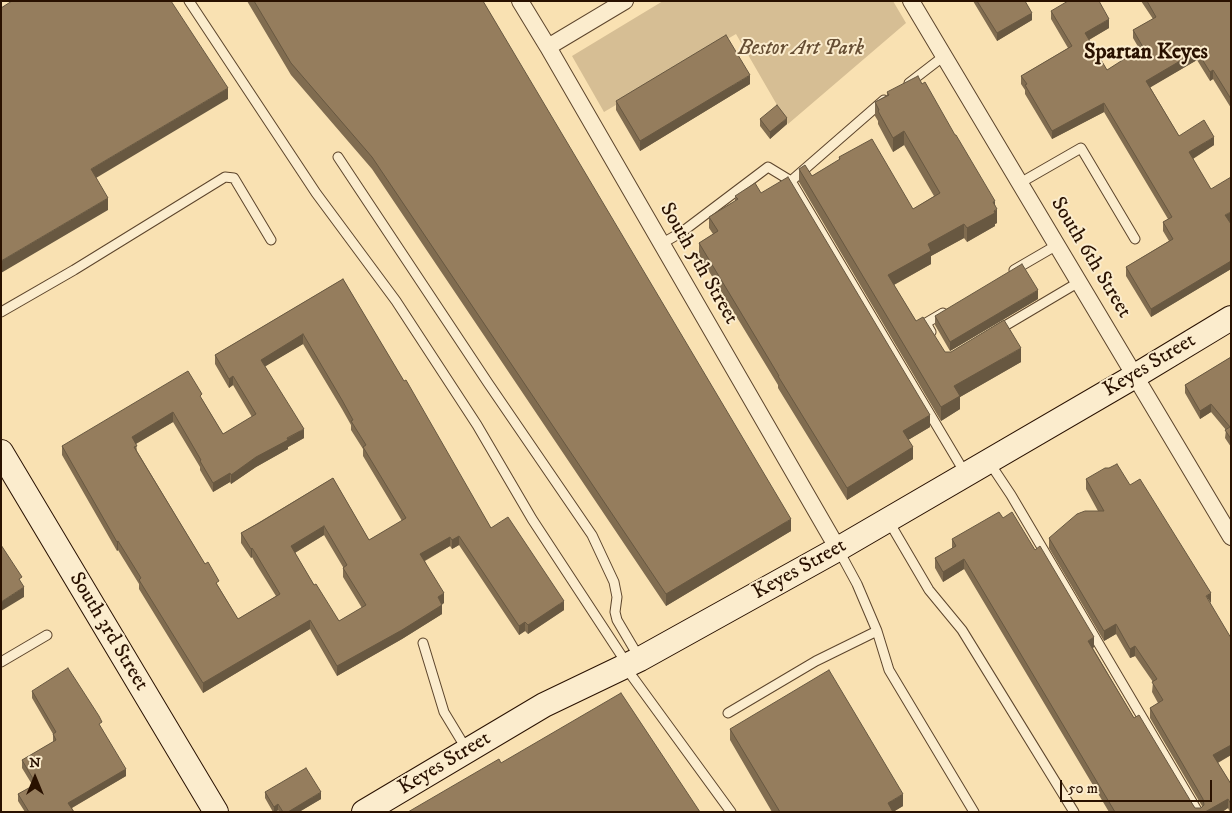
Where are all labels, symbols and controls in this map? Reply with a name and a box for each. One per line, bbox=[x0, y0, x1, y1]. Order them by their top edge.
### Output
park label: Bestor Art Park bbox=[738, 37, 864, 63]
district label: Spartan Keyes bbox=[1084, 40, 1208, 66]
street label: South 6th Street bbox=[1044, 193, 1136, 323]
street label: South 5th Street bbox=[653, 199, 743, 329]
street label: Keyes Street bbox=[1099, 329, 1201, 403]
street label: Keyes Street bbox=[749, 534, 851, 606]
street label: South 3rd Street bbox=[63, 568, 153, 696]
street label: Keyes Street bbox=[394, 727, 496, 801]
north arrow bbox=[10, 753, 60, 803]
text: N bbox=[29, 754, 41, 772]
scale bar bbox=[1062, 770, 1214, 802]
text: 50 m bbox=[1068, 779, 1098, 798]

